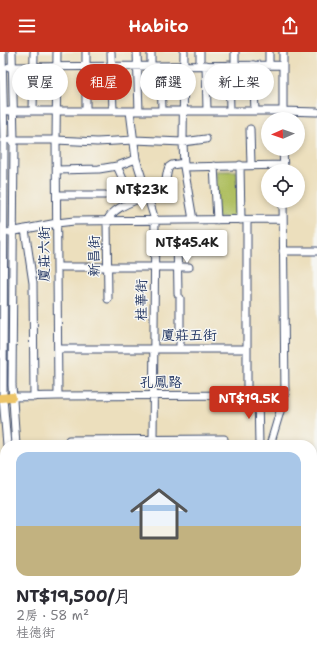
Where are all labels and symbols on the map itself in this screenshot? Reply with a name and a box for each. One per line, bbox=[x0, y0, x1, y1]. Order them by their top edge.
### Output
north arrow bbox=[261, 112, 305, 156]
pin: NT$23K bbox=[109, 177, 175, 211]
street label: 廈莊六街 bbox=[35, 226, 53, 282]
pin: NT$45.4K bbox=[146, 230, 228, 264]
street label: 新昌街 bbox=[85, 235, 103, 277]
street label: 桂華街 bbox=[132, 279, 150, 321]
street label: 廈莊五街 bbox=[161, 326, 217, 344]
street label: 孔鳳路 bbox=[140, 373, 182, 391]
pin: NT$19.5K bbox=[208, 386, 290, 420]

